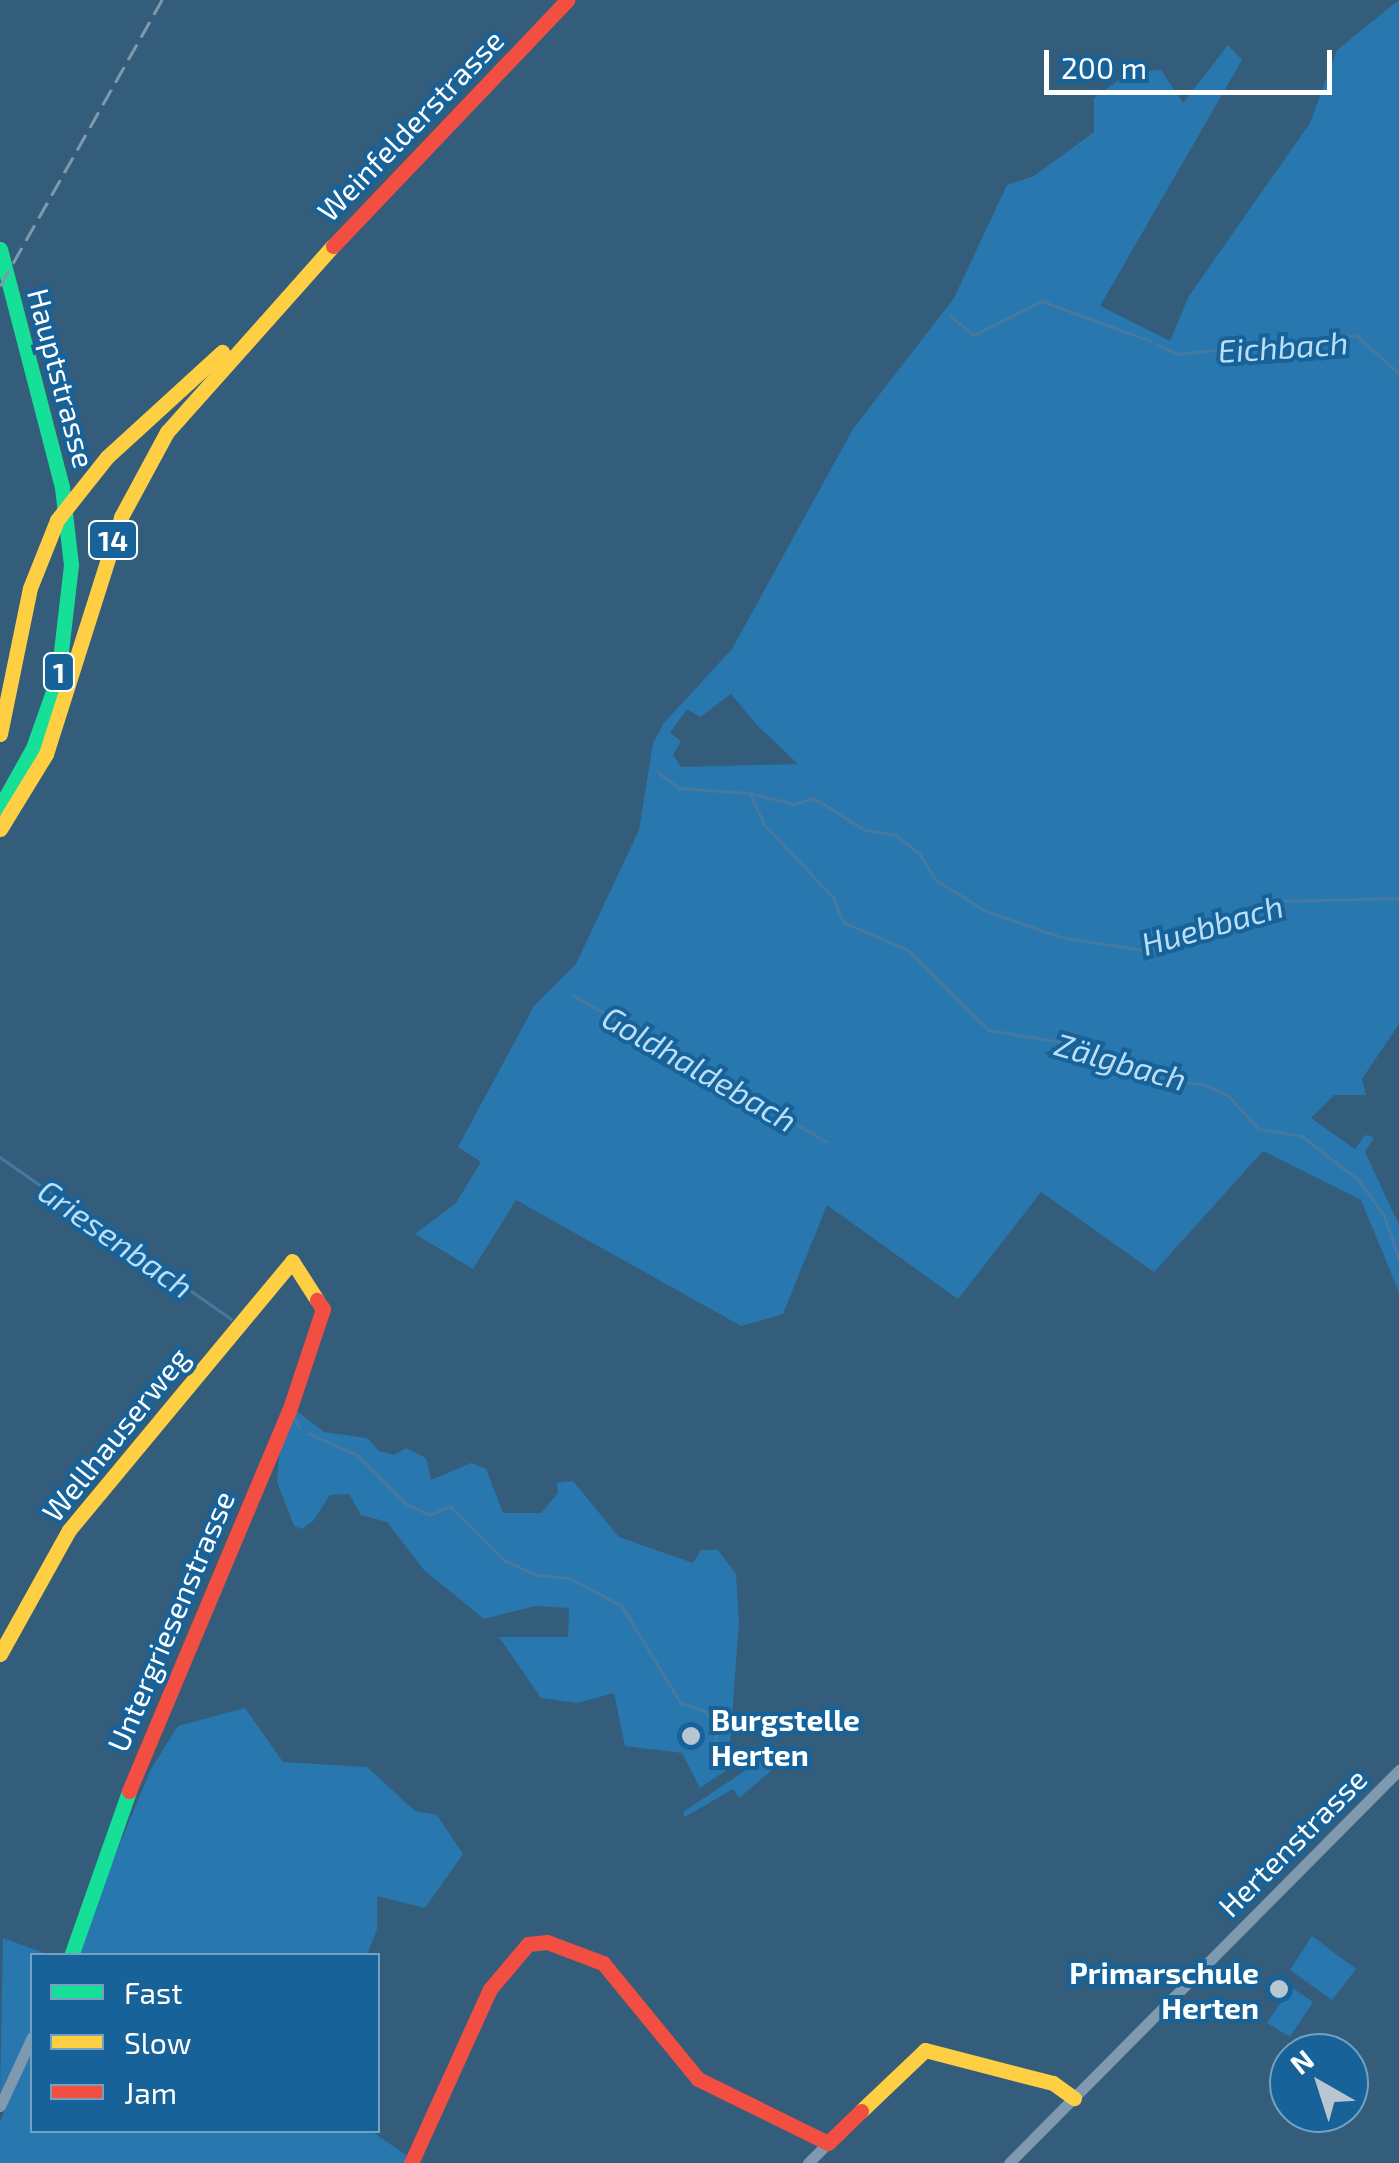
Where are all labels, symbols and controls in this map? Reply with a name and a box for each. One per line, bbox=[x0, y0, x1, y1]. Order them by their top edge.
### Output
street label: Weinfelderstrasse bbox=[309, 22, 511, 228]
scale bar bbox=[1049, 30, 1336, 92]
text: 200 m bbox=[1061, 49, 1147, 85]
street label: Hauptstrasse bbox=[21, 284, 103, 472]
water label: Eichbach bbox=[1217, 322, 1349, 370]
road number: 14 bbox=[88, 517, 138, 563]
road number: 1 bbox=[42, 649, 76, 695]
water label: Huebbach bbox=[1137, 885, 1287, 963]
water label: Goldhaldebach bbox=[596, 997, 804, 1139]
water label: Zälgbach bbox=[1051, 1024, 1191, 1098]
water label: Griesenbach bbox=[31, 1171, 201, 1305]
street label: Wellhauserweg bbox=[34, 1340, 196, 1528]
street label: Untergriesenstrasse bbox=[99, 1485, 241, 1757]
place label: Burgstelle Herten bbox=[711, 1701, 860, 1772]
marker: Burgstelle Herten bbox=[680, 1725, 702, 1747]
street label: Hertenstrasse bbox=[1210, 1760, 1374, 1924]
legend bbox=[30, 1953, 380, 2133]
place label: Primarschule Herten bbox=[1069, 1954, 1259, 2024]
text: Fast bbox=[124, 1974, 183, 2010]
marker: Primarschule Herten bbox=[1268, 1978, 1290, 2000]
text: Slow bbox=[124, 2024, 191, 2060]
north arrow bbox=[1269, 2033, 1369, 2133]
text: N bbox=[1283, 2042, 1320, 2081]
text: Jam bbox=[124, 2074, 177, 2110]

